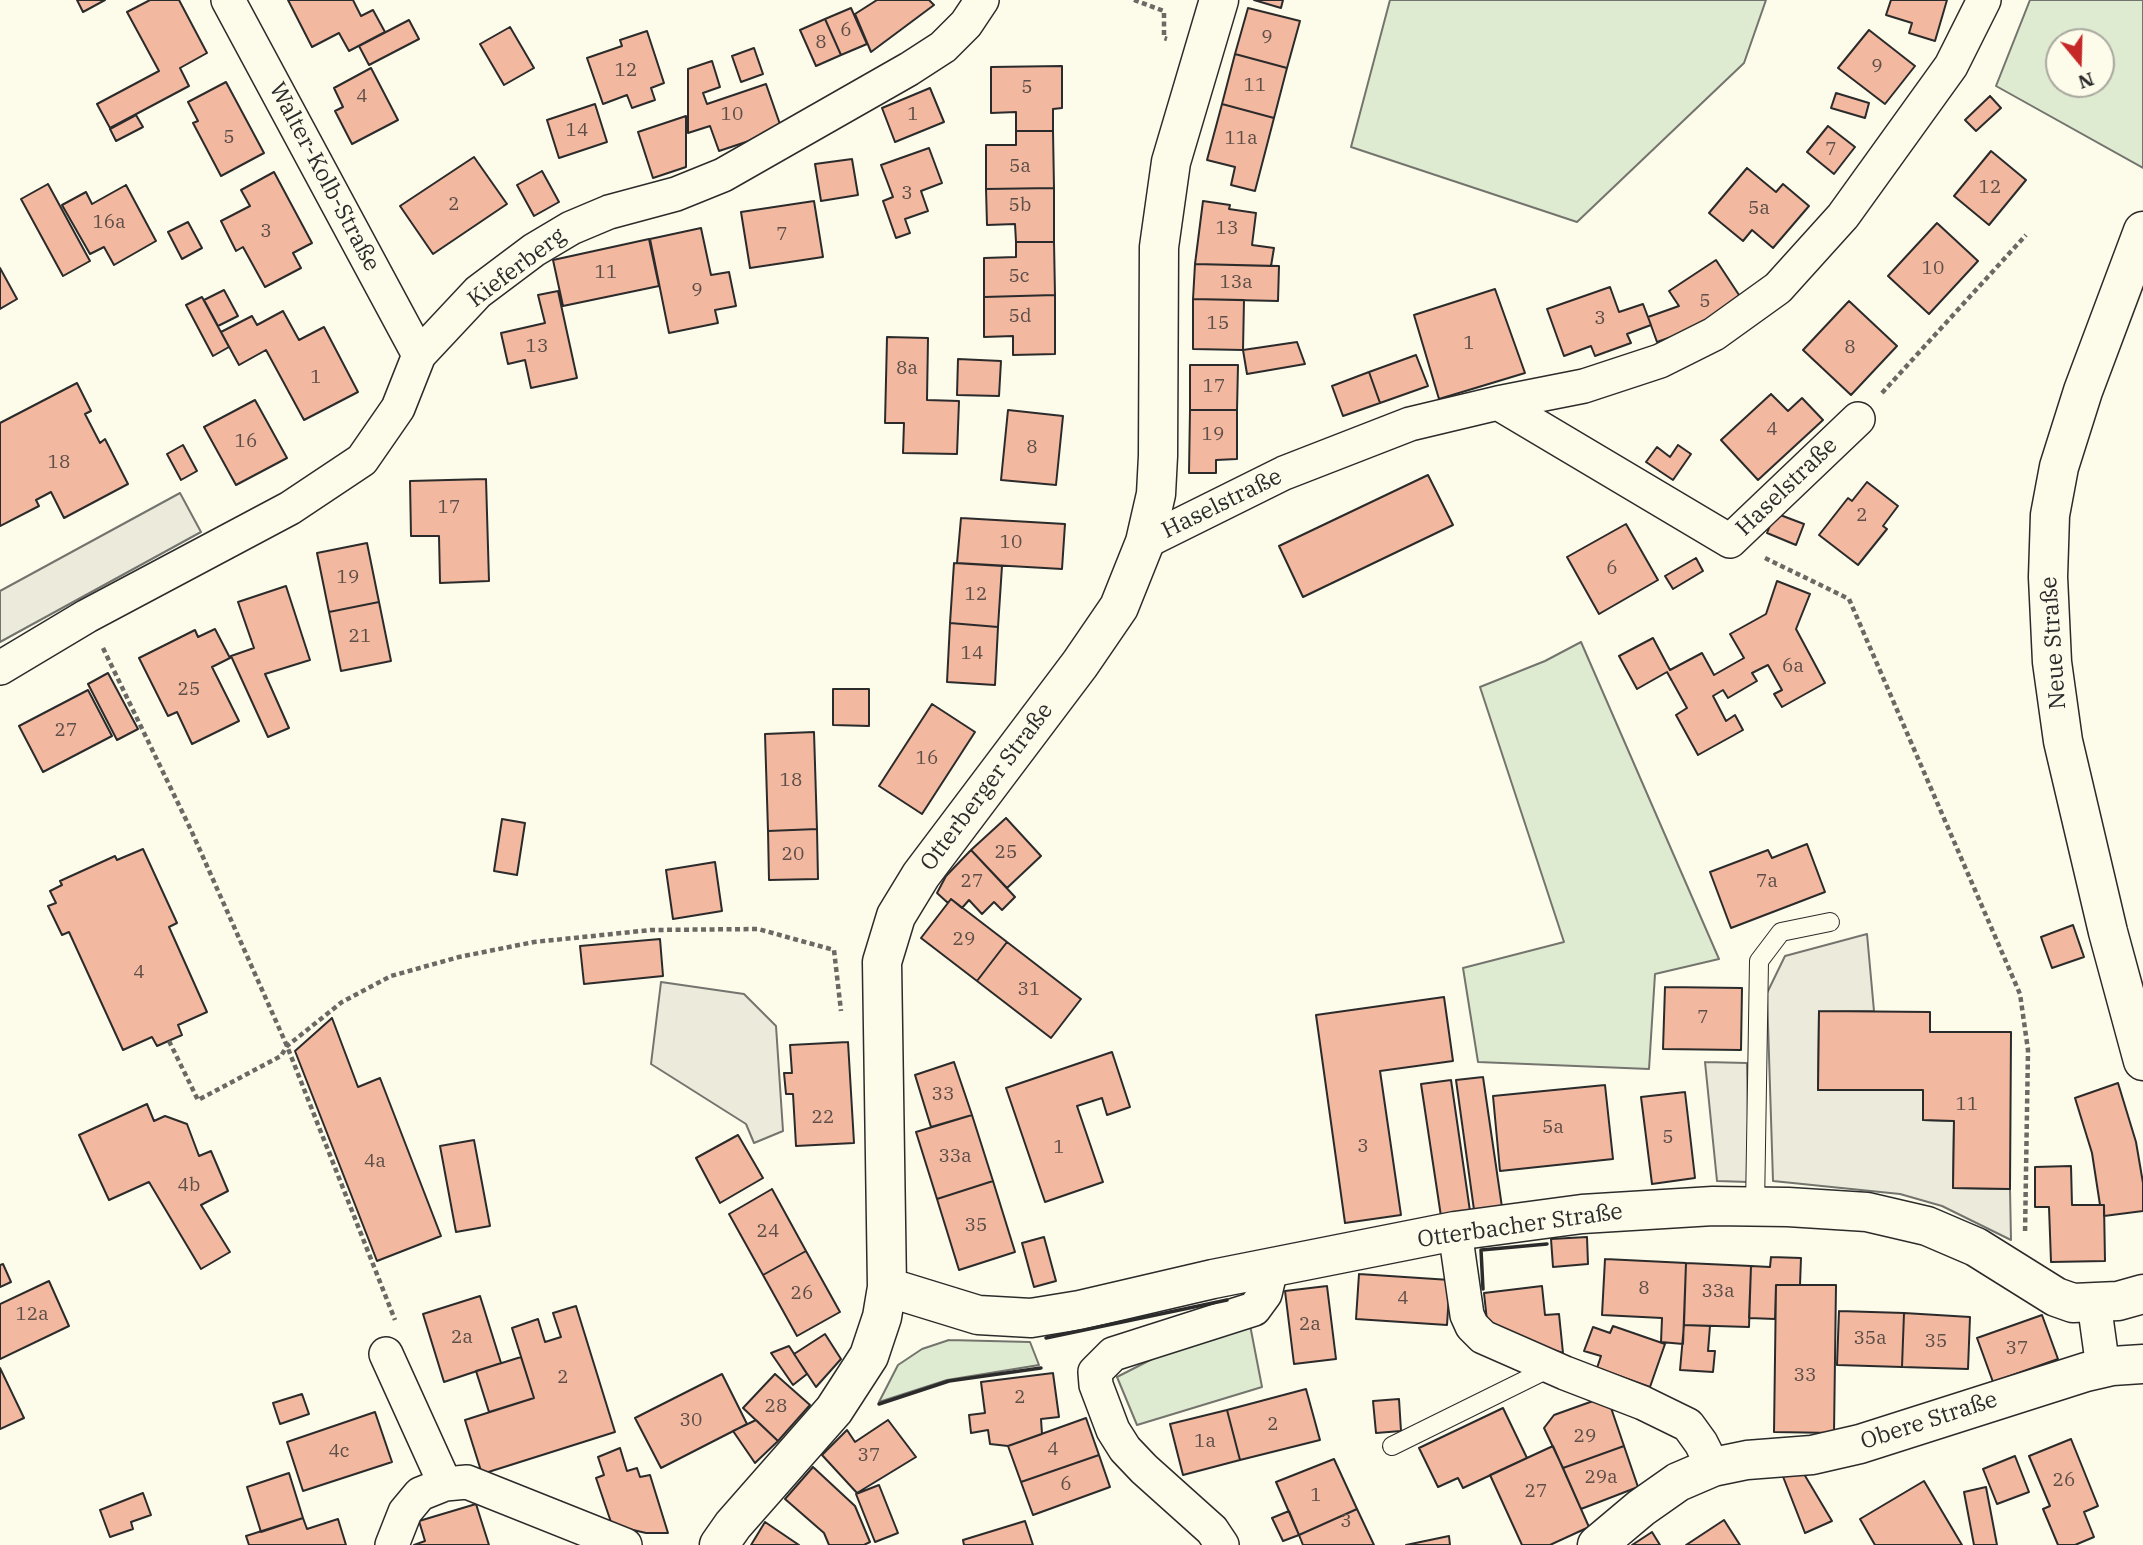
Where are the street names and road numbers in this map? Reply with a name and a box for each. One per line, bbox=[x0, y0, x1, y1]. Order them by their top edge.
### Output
street label: Walter-Kolb-Straße bbox=[263, 78, 385, 276]
street label: Kieferberg bbox=[463, 222, 571, 314]
street label: Haselstraße bbox=[1731, 432, 1843, 542]
street label: Haselstraße bbox=[1157, 463, 1287, 545]
street label: Neue Straße bbox=[2036, 575, 2072, 711]
street label: Otterberger Straße bbox=[915, 698, 1059, 876]
street label: Otterbacher Straße bbox=[1416, 1198, 1624, 1254]
street label: Obere Straße bbox=[1857, 1386, 2001, 1456]

